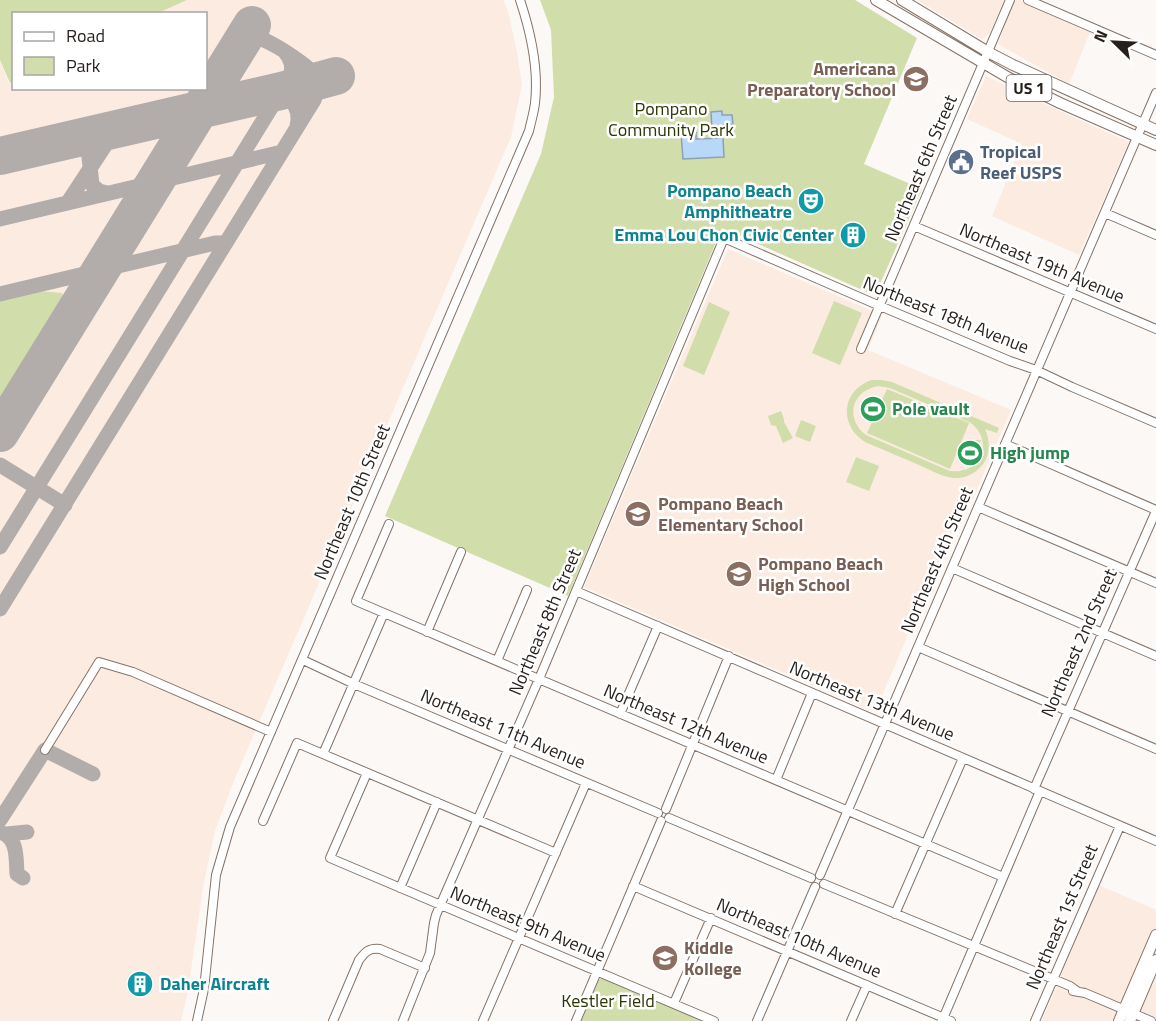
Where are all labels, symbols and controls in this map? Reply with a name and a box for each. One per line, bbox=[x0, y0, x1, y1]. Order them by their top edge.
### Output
legend bbox=[12, 12, 207, 90]
north arrow bbox=[1084, 12, 1144, 72]
text: Road bbox=[66, 22, 105, 49]
text: N bbox=[1087, 26, 1114, 46]
text: Park bbox=[66, 52, 101, 79]
place label: Americana Preparatory School bbox=[747, 55, 896, 103]
school or university icon: Americana Preparatory School bbox=[901, 64, 931, 94]
road number: US 1 bbox=[1006, 75, 1052, 101]
street label: Northeast 6th Street bbox=[877, 90, 964, 245]
park label: Pompano Community Park bbox=[608, 95, 734, 143]
place label: Tropical Reef USPS bbox=[980, 138, 1062, 186]
public building icon: Tropical Reef USPS bbox=[946, 147, 976, 177]
place label: Pompano Beach Amphitheatre bbox=[667, 177, 792, 225]
theatre icon: Pompano Beach Amphitheatre bbox=[796, 186, 826, 216]
street label: Northeast 19th Avenue bbox=[955, 216, 1129, 310]
building icon: Emma Lou Chon Civic Center bbox=[838, 220, 868, 250]
place label: Emma Lou Chon Civic Center bbox=[614, 221, 834, 248]
street label: Northeast 18th Avenue bbox=[859, 269, 1033, 360]
sports icon: Pole vault bbox=[858, 394, 888, 424]
place label: Pole vault bbox=[892, 395, 970, 422]
street label: Northeast 10th Street bbox=[306, 419, 397, 584]
sports icon: High jump bbox=[955, 438, 985, 468]
place label: High jump bbox=[990, 439, 1070, 466]
street label: Northeast 4th Street bbox=[893, 482, 980, 637]
place label: Pompano Beach Elementary School bbox=[658, 490, 803, 538]
school or university icon: Pompano Beach Elementary School bbox=[623, 499, 653, 529]
street label: Northeast 8th Street bbox=[501, 544, 588, 699]
place label: Pompano Beach High School bbox=[758, 550, 883, 598]
school or university icon: Pompano Beach High School bbox=[724, 559, 754, 589]
street label: Northeast 2nd Street bbox=[1034, 564, 1124, 721]
street label: Northeast 13th Avenue bbox=[785, 654, 959, 748]
street label: Northeast 12th Avenue bbox=[599, 677, 773, 771]
street label: Northeast 11th Avenue bbox=[416, 682, 590, 776]
street label: Northeast 1st Street bbox=[1019, 839, 1105, 994]
street label: Northeast 9th Avenue bbox=[446, 879, 610, 969]
street label: Northeast 10th Avenue bbox=[712, 891, 886, 985]
place label: Kiddle Kollege bbox=[684, 934, 742, 982]
school or university icon: Kiddle Kollege bbox=[650, 943, 680, 973]
building icon: Daher Aircraft bbox=[125, 969, 155, 999]
place label: Daher Aircraft bbox=[160, 970, 270, 997]
park label: Kestler Field bbox=[561, 987, 655, 1014]

